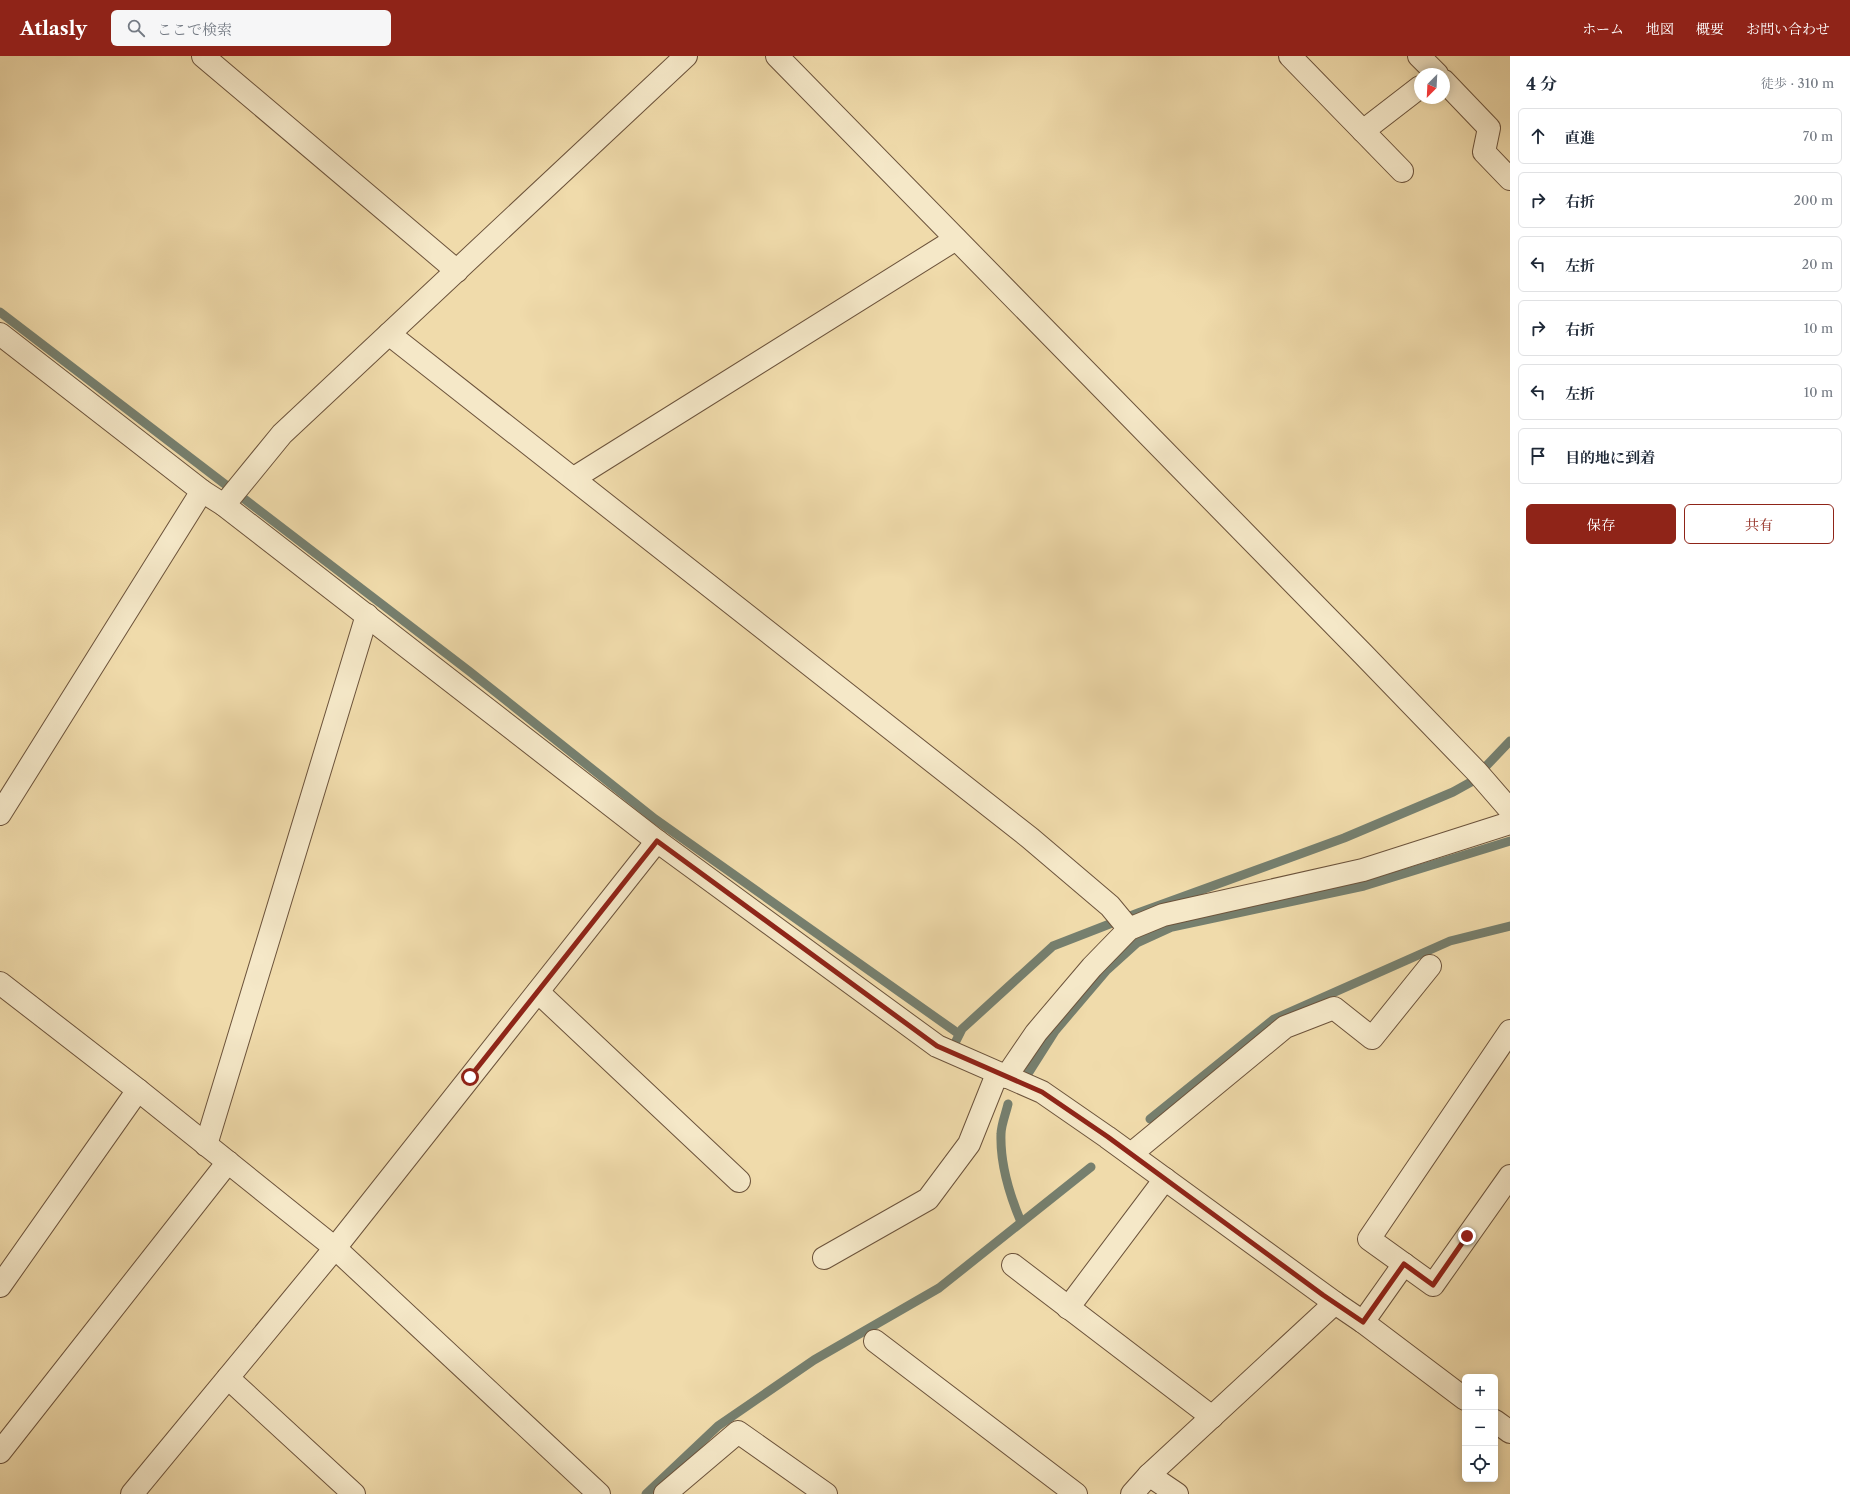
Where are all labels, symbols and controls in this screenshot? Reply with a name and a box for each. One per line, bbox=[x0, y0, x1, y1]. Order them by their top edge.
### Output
search box bbox=[111, 10, 391, 46]
text: Atlasly bbox=[20, 17, 87, 40]
icon: search bbox=[125, 17, 147, 39]
text: ここで検索 bbox=[157, 20, 232, 39]
text: ホーム bbox=[1582, 20, 1624, 38]
text: 地図 bbox=[1646, 20, 1674, 38]
text: 概要 bbox=[1696, 20, 1724, 38]
text: お問い合わせ bbox=[1746, 20, 1830, 38]
north arrow bbox=[1414, 68, 1450, 104]
text: 4 分 bbox=[1526, 74, 1557, 94]
text: 徒歩 · 310 m bbox=[1761, 75, 1834, 91]
icon: ahead bbox=[1527, 125, 1549, 147]
text: 直進 bbox=[1565, 128, 1595, 147]
text: 70 m bbox=[1803, 128, 1833, 144]
icon: right bbox=[1527, 189, 1549, 211]
text: 右折 bbox=[1565, 192, 1595, 211]
text: 200 m bbox=[1793, 192, 1833, 208]
icon: left bbox=[1527, 253, 1549, 275]
text: 左折 bbox=[1565, 256, 1595, 275]
text: 20 m bbox=[1802, 256, 1833, 272]
icon: right bbox=[1527, 317, 1549, 339]
text: 右折 bbox=[1565, 320, 1595, 339]
text: 10 m bbox=[1804, 320, 1833, 336]
icon: left bbox=[1527, 381, 1549, 403]
text: 左折 bbox=[1565, 384, 1595, 403]
text: 10 m bbox=[1804, 384, 1833, 400]
icon: arrive bbox=[1527, 445, 1549, 467]
text: 目的地に到着 bbox=[1565, 448, 1655, 467]
button: 保存 bbox=[1526, 504, 1676, 544]
button: 共有 bbox=[1684, 504, 1834, 544]
route start bbox=[461, 1068, 479, 1086]
route end bbox=[1458, 1227, 1476, 1245]
map controls bbox=[1462, 1374, 1498, 1482]
button: + bbox=[1462, 1374, 1498, 1410]
button: − bbox=[1462, 1410, 1498, 1446]
button: locate bbox=[1462, 1446, 1498, 1482]

